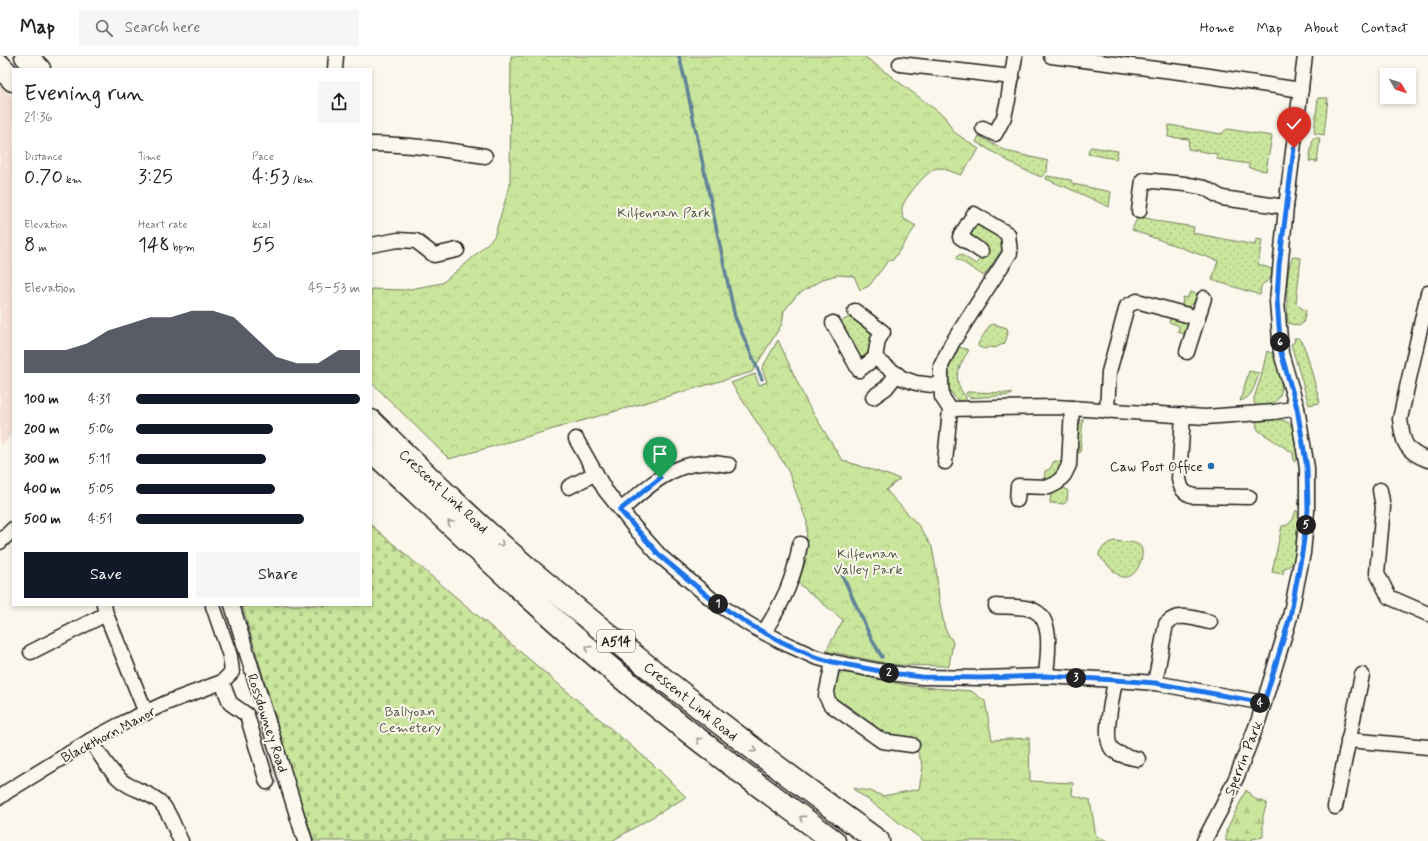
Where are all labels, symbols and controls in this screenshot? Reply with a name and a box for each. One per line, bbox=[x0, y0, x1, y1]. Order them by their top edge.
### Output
search box bbox=[79, 10, 359, 46]
text: Map bbox=[20, 15, 55, 40]
icon: search bbox=[93, 17, 115, 39]
text: Search here bbox=[125, 18, 200, 38]
text: Home bbox=[1200, 19, 1234, 37]
text: Map bbox=[1256, 19, 1282, 37]
text: About bbox=[1304, 19, 1339, 37]
text: Contact bbox=[1361, 19, 1408, 37]
north arrow bbox=[1380, 68, 1416, 104]
map controls bbox=[1380, 68, 1416, 104]
text: Evening run bbox=[24, 80, 144, 108]
button: share bbox=[318, 81, 360, 123]
pin bbox=[1277, 107, 1311, 148]
text: 21:36 bbox=[24, 109, 53, 126]
icon: check bbox=[1283, 113, 1305, 135]
text: Distance bbox=[24, 150, 63, 164]
text: Time bbox=[138, 150, 161, 164]
text: Pace bbox=[252, 150, 274, 164]
text: 0.70 bbox=[24, 164, 63, 191]
text: 3:25 bbox=[138, 164, 173, 191]
text: 4:53 bbox=[252, 164, 289, 191]
text: km bbox=[63, 173, 82, 187]
text: /km bbox=[289, 173, 313, 187]
park label: Kilfennan Park bbox=[617, 204, 711, 222]
text: Elevation bbox=[24, 218, 67, 232]
text: Heart rate bbox=[138, 218, 187, 232]
text: kcal bbox=[252, 218, 270, 232]
text: 8 bbox=[24, 232, 35, 259]
text: 148 bbox=[138, 232, 170, 259]
text: 55 bbox=[252, 232, 275, 259]
text: m bbox=[35, 241, 47, 255]
text: bpm bbox=[170, 241, 195, 255]
text: Elevation bbox=[24, 280, 75, 297]
text: 45–53 m bbox=[308, 280, 360, 297]
pin: 6 bbox=[1270, 332, 1290, 352]
text: 6 bbox=[1277, 335, 1283, 349]
text: 100 m bbox=[24, 391, 59, 408]
text: 4:31 bbox=[88, 391, 111, 408]
text: 200 m bbox=[24, 421, 59, 438]
text: 5:06 bbox=[88, 421, 114, 438]
pin bbox=[643, 437, 677, 478]
icon: arrive bbox=[649, 443, 671, 465]
street label: Crescent Link Road bbox=[395, 446, 492, 538]
text: 300 m bbox=[24, 451, 59, 468]
text: 5:11 bbox=[88, 451, 111, 468]
place label: Caw Post Office bbox=[1110, 458, 1203, 476]
marker: Caw Post Office bbox=[1206, 461, 1216, 471]
text: 400 m bbox=[24, 481, 61, 498]
text: 5:05 bbox=[88, 481, 113, 498]
text: 500 m bbox=[24, 511, 61, 528]
text: 4:51 bbox=[88, 511, 112, 528]
pin: 5 bbox=[1296, 515, 1316, 535]
text: 5 bbox=[1303, 518, 1309, 532]
one-way arrow bbox=[447, 521, 454, 528]
one-way arrow bbox=[496, 540, 504, 547]
park label: Kilfennan Valley Park bbox=[834, 545, 902, 579]
button: Save bbox=[24, 552, 188, 598]
button: Share bbox=[196, 552, 360, 598]
pin: 1 bbox=[708, 594, 728, 614]
text: 1 bbox=[716, 597, 720, 611]
road number: A514 bbox=[597, 630, 635, 652]
one-way arrow bbox=[585, 646, 592, 653]
street label: Crescent Link Road bbox=[640, 658, 741, 745]
pin: 2 bbox=[879, 663, 899, 683]
text: 2 bbox=[886, 666, 892, 680]
pin: 3 bbox=[1066, 668, 1086, 688]
text: 3 bbox=[1074, 671, 1078, 685]
street label: Rossdowney Road bbox=[243, 672, 292, 775]
pin: 4 bbox=[1250, 693, 1270, 713]
text: 4 bbox=[1257, 696, 1263, 710]
street label: Blackthorn Manor bbox=[58, 702, 159, 767]
park label: Ballyoan Cemetery bbox=[379, 703, 441, 737]
street label: Sperrin Park bbox=[1221, 718, 1267, 798]
one-way arrow bbox=[696, 737, 703, 744]
one-way arrow bbox=[749, 745, 756, 752]
one-way arrow bbox=[800, 816, 807, 823]

